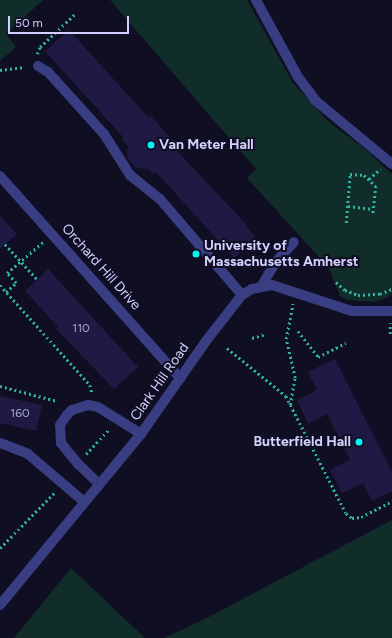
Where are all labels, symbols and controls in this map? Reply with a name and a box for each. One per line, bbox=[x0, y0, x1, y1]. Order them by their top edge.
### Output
scale bar bbox=[10, 8, 131, 34]
text: 50 m bbox=[15, 16, 43, 30]
place label: Van Meter Hall bbox=[159, 137, 254, 153]
marker: Van Meter Hall bbox=[146, 140, 156, 150]
street label: Orchard Hill Drive bbox=[58, 220, 144, 314]
place label: University of Massachusetts Amherst bbox=[204, 238, 358, 270]
marker: University of Massachusetts Amherst bbox=[191, 249, 201, 259]
house number: 110 bbox=[72, 322, 90, 336]
street label: Clark Hill Road bbox=[127, 340, 193, 424]
house number: 160 bbox=[10, 407, 30, 421]
place label: Butterfield Hall bbox=[253, 434, 351, 450]
marker: Butterfield Hall bbox=[354, 437, 364, 447]

